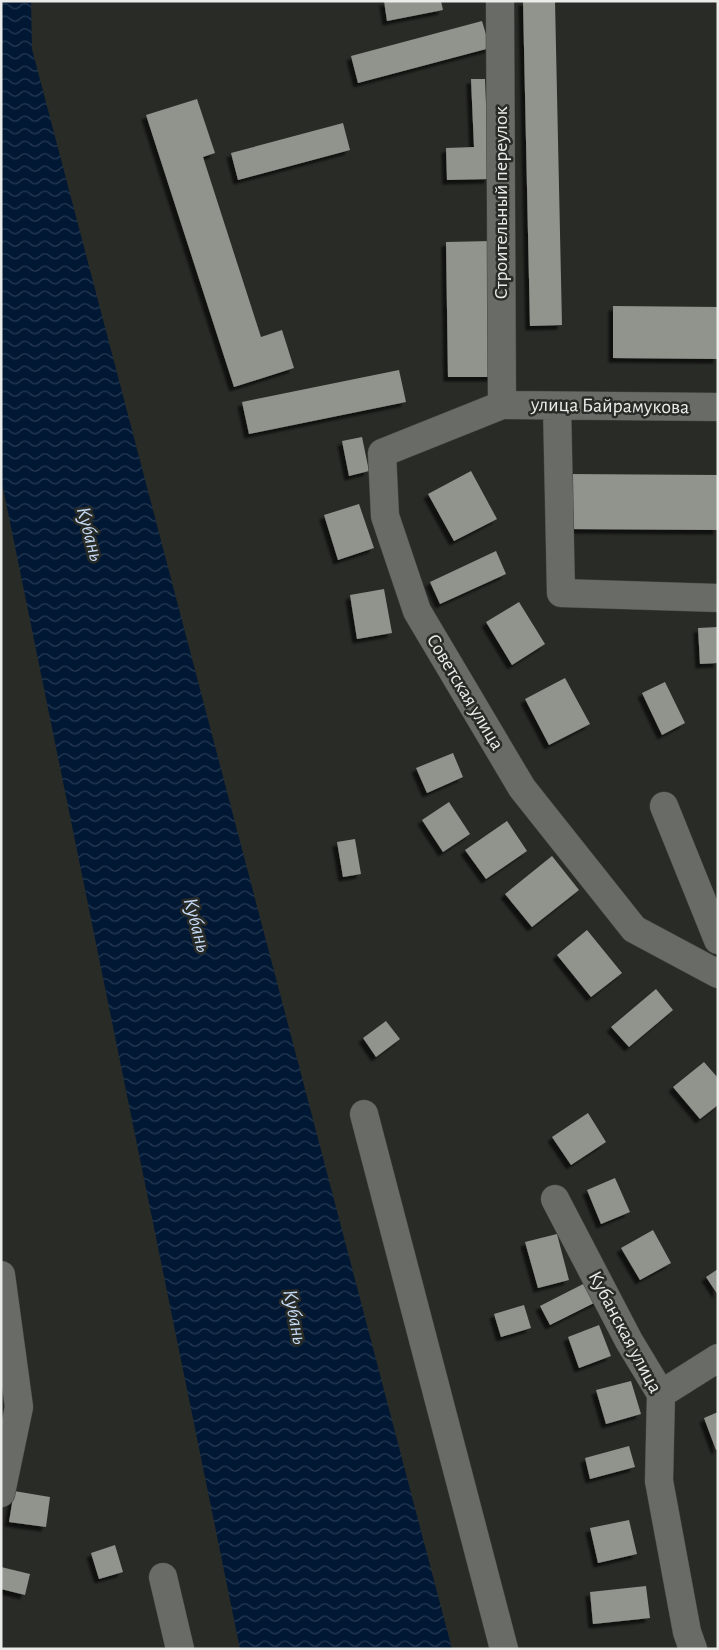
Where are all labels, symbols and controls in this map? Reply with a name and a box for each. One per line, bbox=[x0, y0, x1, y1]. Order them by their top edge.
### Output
street label: Строительный переулок bbox=[491, 106, 511, 300]
street label: улица Байрамукова bbox=[530, 395, 689, 417]
water label: Кубань bbox=[73, 504, 107, 564]
street label: Советская улица bbox=[423, 630, 507, 754]
water label: Кубань bbox=[180, 895, 214, 955]
street label: Кубанская улица bbox=[584, 1268, 666, 1396]
water label: Кубань bbox=[279, 1288, 311, 1346]

